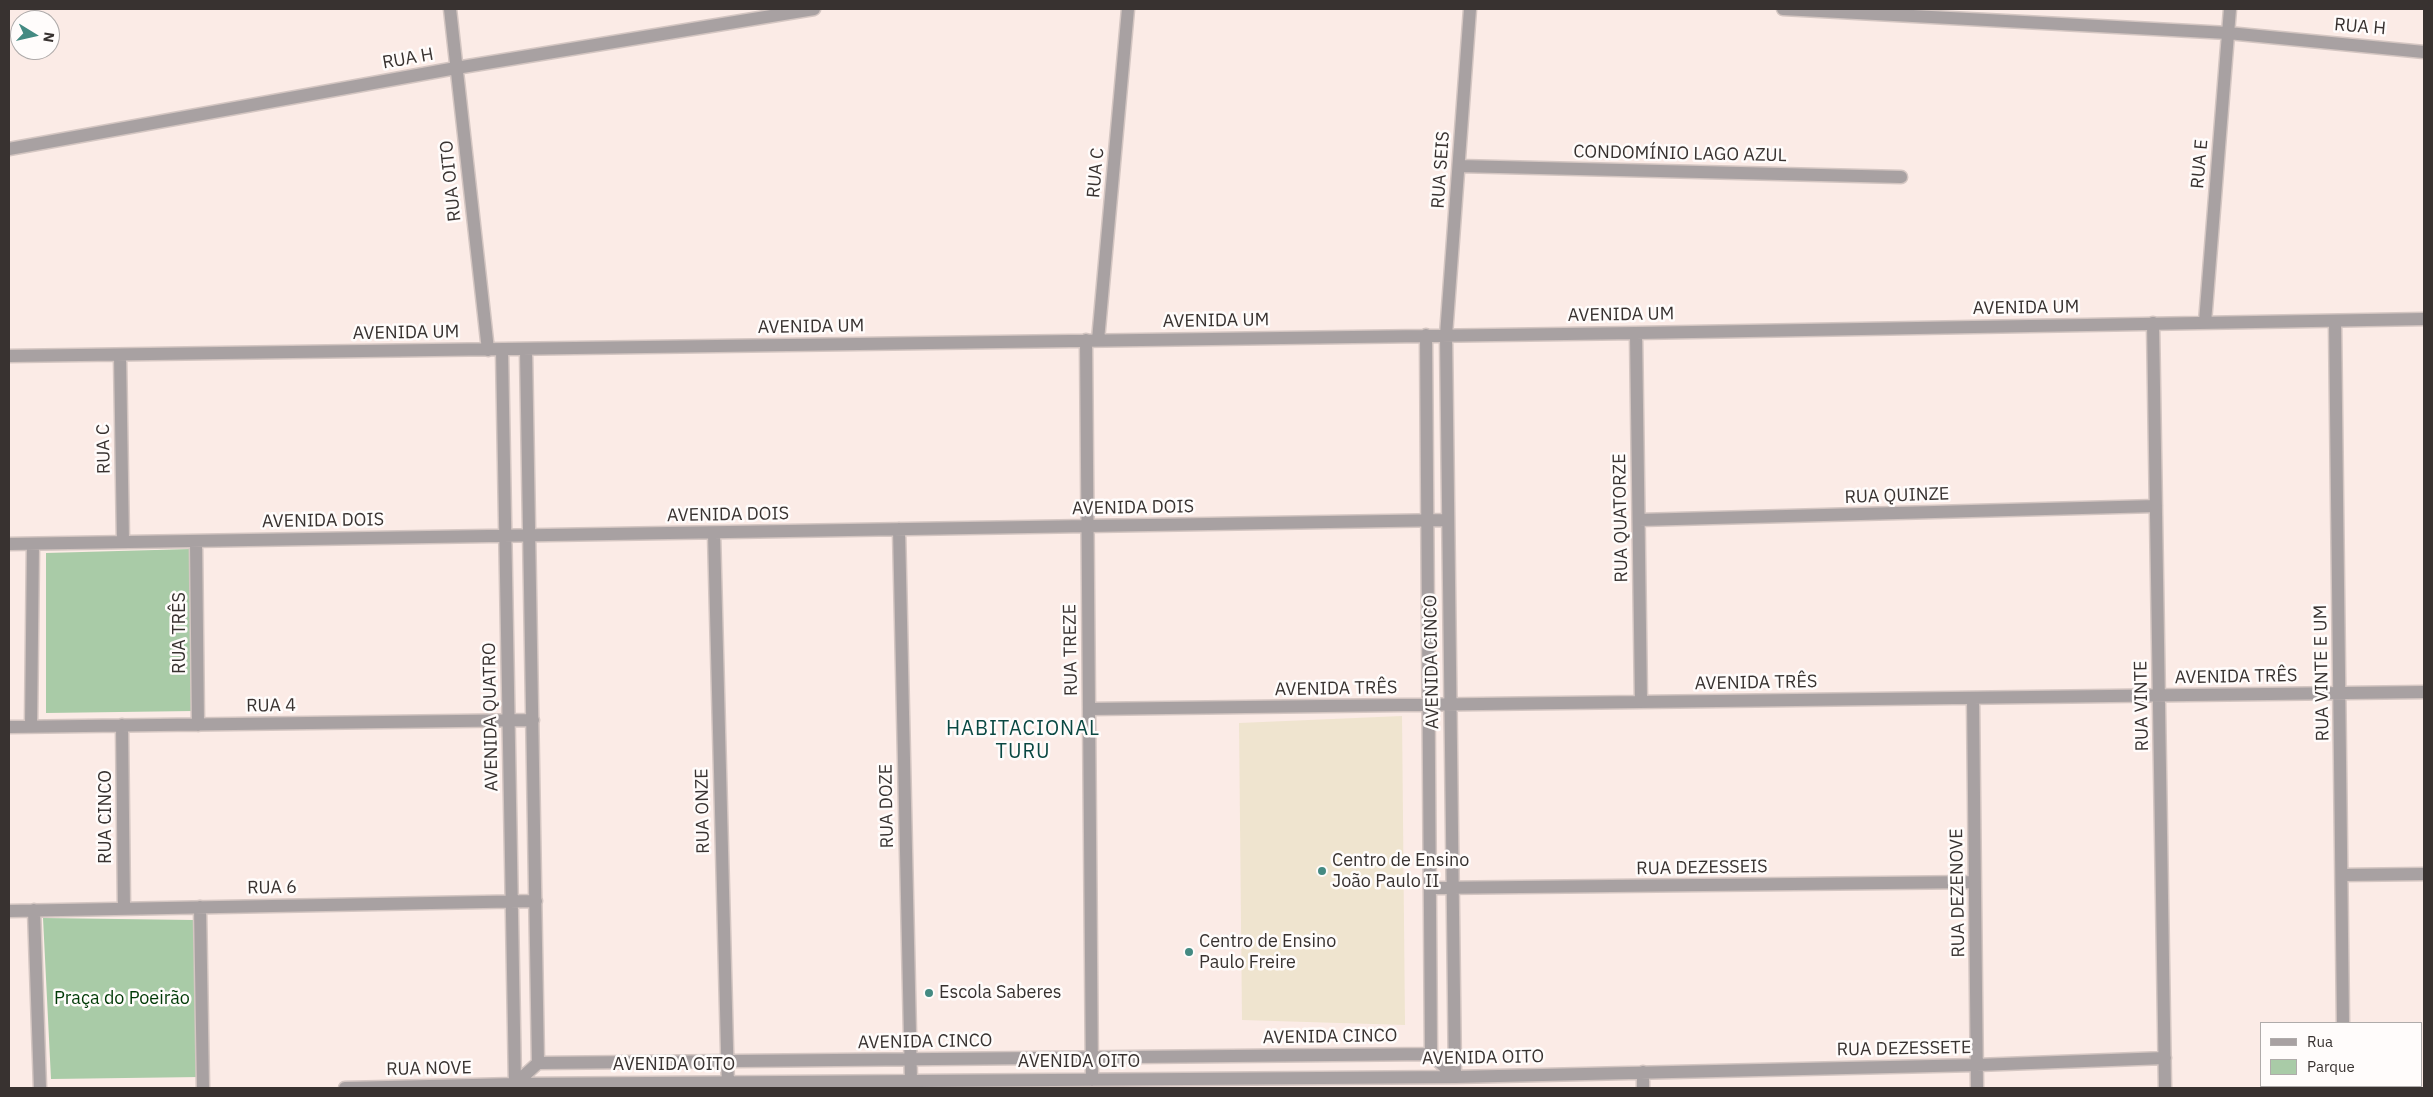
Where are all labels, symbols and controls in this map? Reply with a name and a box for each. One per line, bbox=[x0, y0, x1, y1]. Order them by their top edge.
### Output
north arrow bbox=[10, 10, 60, 60]
street label: RUA H bbox=[2333, 14, 2387, 40]
text: N bbox=[39, 31, 59, 44]
street label: RUA H bbox=[381, 44, 435, 74]
street label: RUA SEIS bbox=[1428, 131, 1454, 209]
street label: RUA E bbox=[2187, 138, 2213, 190]
street label: RUA OITO bbox=[436, 139, 466, 223]
street label: CONDOMÍNIO LAGO AZUL bbox=[1573, 141, 1787, 167]
street label: RUA C bbox=[1083, 147, 1109, 199]
street label: AVENIDA UM bbox=[1972, 296, 2080, 320]
street label: AVENIDA UM bbox=[1567, 303, 1675, 327]
street label: AVENIDA UM bbox=[1162, 309, 1270, 333]
street label: AVENIDA UM bbox=[757, 315, 865, 339]
street label: AVENIDA UM bbox=[352, 321, 460, 345]
street label: RUA C bbox=[93, 424, 115, 474]
street label: RUA QUATORZE bbox=[1609, 453, 1633, 583]
street label: RUA QUINZE bbox=[1844, 483, 1950, 509]
street label: AVENIDA DOIS bbox=[1072, 496, 1194, 520]
street label: AVENIDA DOIS bbox=[667, 503, 789, 527]
street label: AVENIDA DOIS bbox=[262, 509, 384, 533]
street label: RUA TRÊS bbox=[169, 592, 191, 674]
street label: AVENIDA CINCO bbox=[1420, 595, 1444, 729]
street label: RUA TREZE bbox=[1059, 604, 1083, 696]
street label: RUA VINTE E UM bbox=[2310, 605, 2334, 741]
street label: AVENIDA QUATRO bbox=[479, 642, 503, 792]
street label: RUA VINTE bbox=[2130, 660, 2154, 752]
street label: AVENIDA TRÊS bbox=[2175, 665, 2297, 689]
street label: AVENIDA TRÊS bbox=[1695, 671, 1817, 695]
street label: AVENIDA TRÊS bbox=[1275, 677, 1397, 701]
street label: RUA 4 bbox=[246, 695, 296, 717]
district label: HABITACIONAL TURU bbox=[944, 717, 1102, 764]
street label: RUA DOZE bbox=[875, 764, 899, 848]
street label: RUA ONZE bbox=[691, 768, 715, 854]
street label: RUA CINCO bbox=[95, 770, 117, 864]
street label: RUA DEZENOVE bbox=[1946, 828, 1970, 958]
place label: Centro de Ensino João Paulo II bbox=[1332, 850, 1469, 892]
street label: RUA DEZESSEIS bbox=[1636, 856, 1768, 880]
marker: Centro de Ensino João Paulo II bbox=[1316, 865, 1328, 877]
street label: RUA 6 bbox=[247, 877, 297, 899]
place label: Centro de Ensino Paulo Freire bbox=[1199, 931, 1336, 974]
marker: Centro de Ensino Paulo Freire bbox=[1183, 946, 1195, 958]
place label: Escola Saberes bbox=[939, 982, 1062, 1004]
marker: Escola Saberes bbox=[923, 987, 935, 999]
park label: Praça do Poeirão bbox=[54, 988, 190, 1010]
legend bbox=[2260, 1022, 2423, 1087]
street label: AVENIDA CINCO bbox=[1263, 1025, 1397, 1049]
street label: AVENIDA CINCO bbox=[858, 1030, 992, 1054]
text: Rua bbox=[2307, 1032, 2333, 1051]
street label: RUA DEZESSETE bbox=[1837, 1037, 1971, 1061]
street label: AVENIDA OITO bbox=[1422, 1046, 1544, 1070]
street label: AVENIDA OITO bbox=[1018, 1051, 1140, 1073]
street label: AVENIDA OITO bbox=[613, 1054, 735, 1076]
street label: RUA NOVE bbox=[386, 1057, 472, 1081]
text: Parque bbox=[2307, 1057, 2355, 1076]

